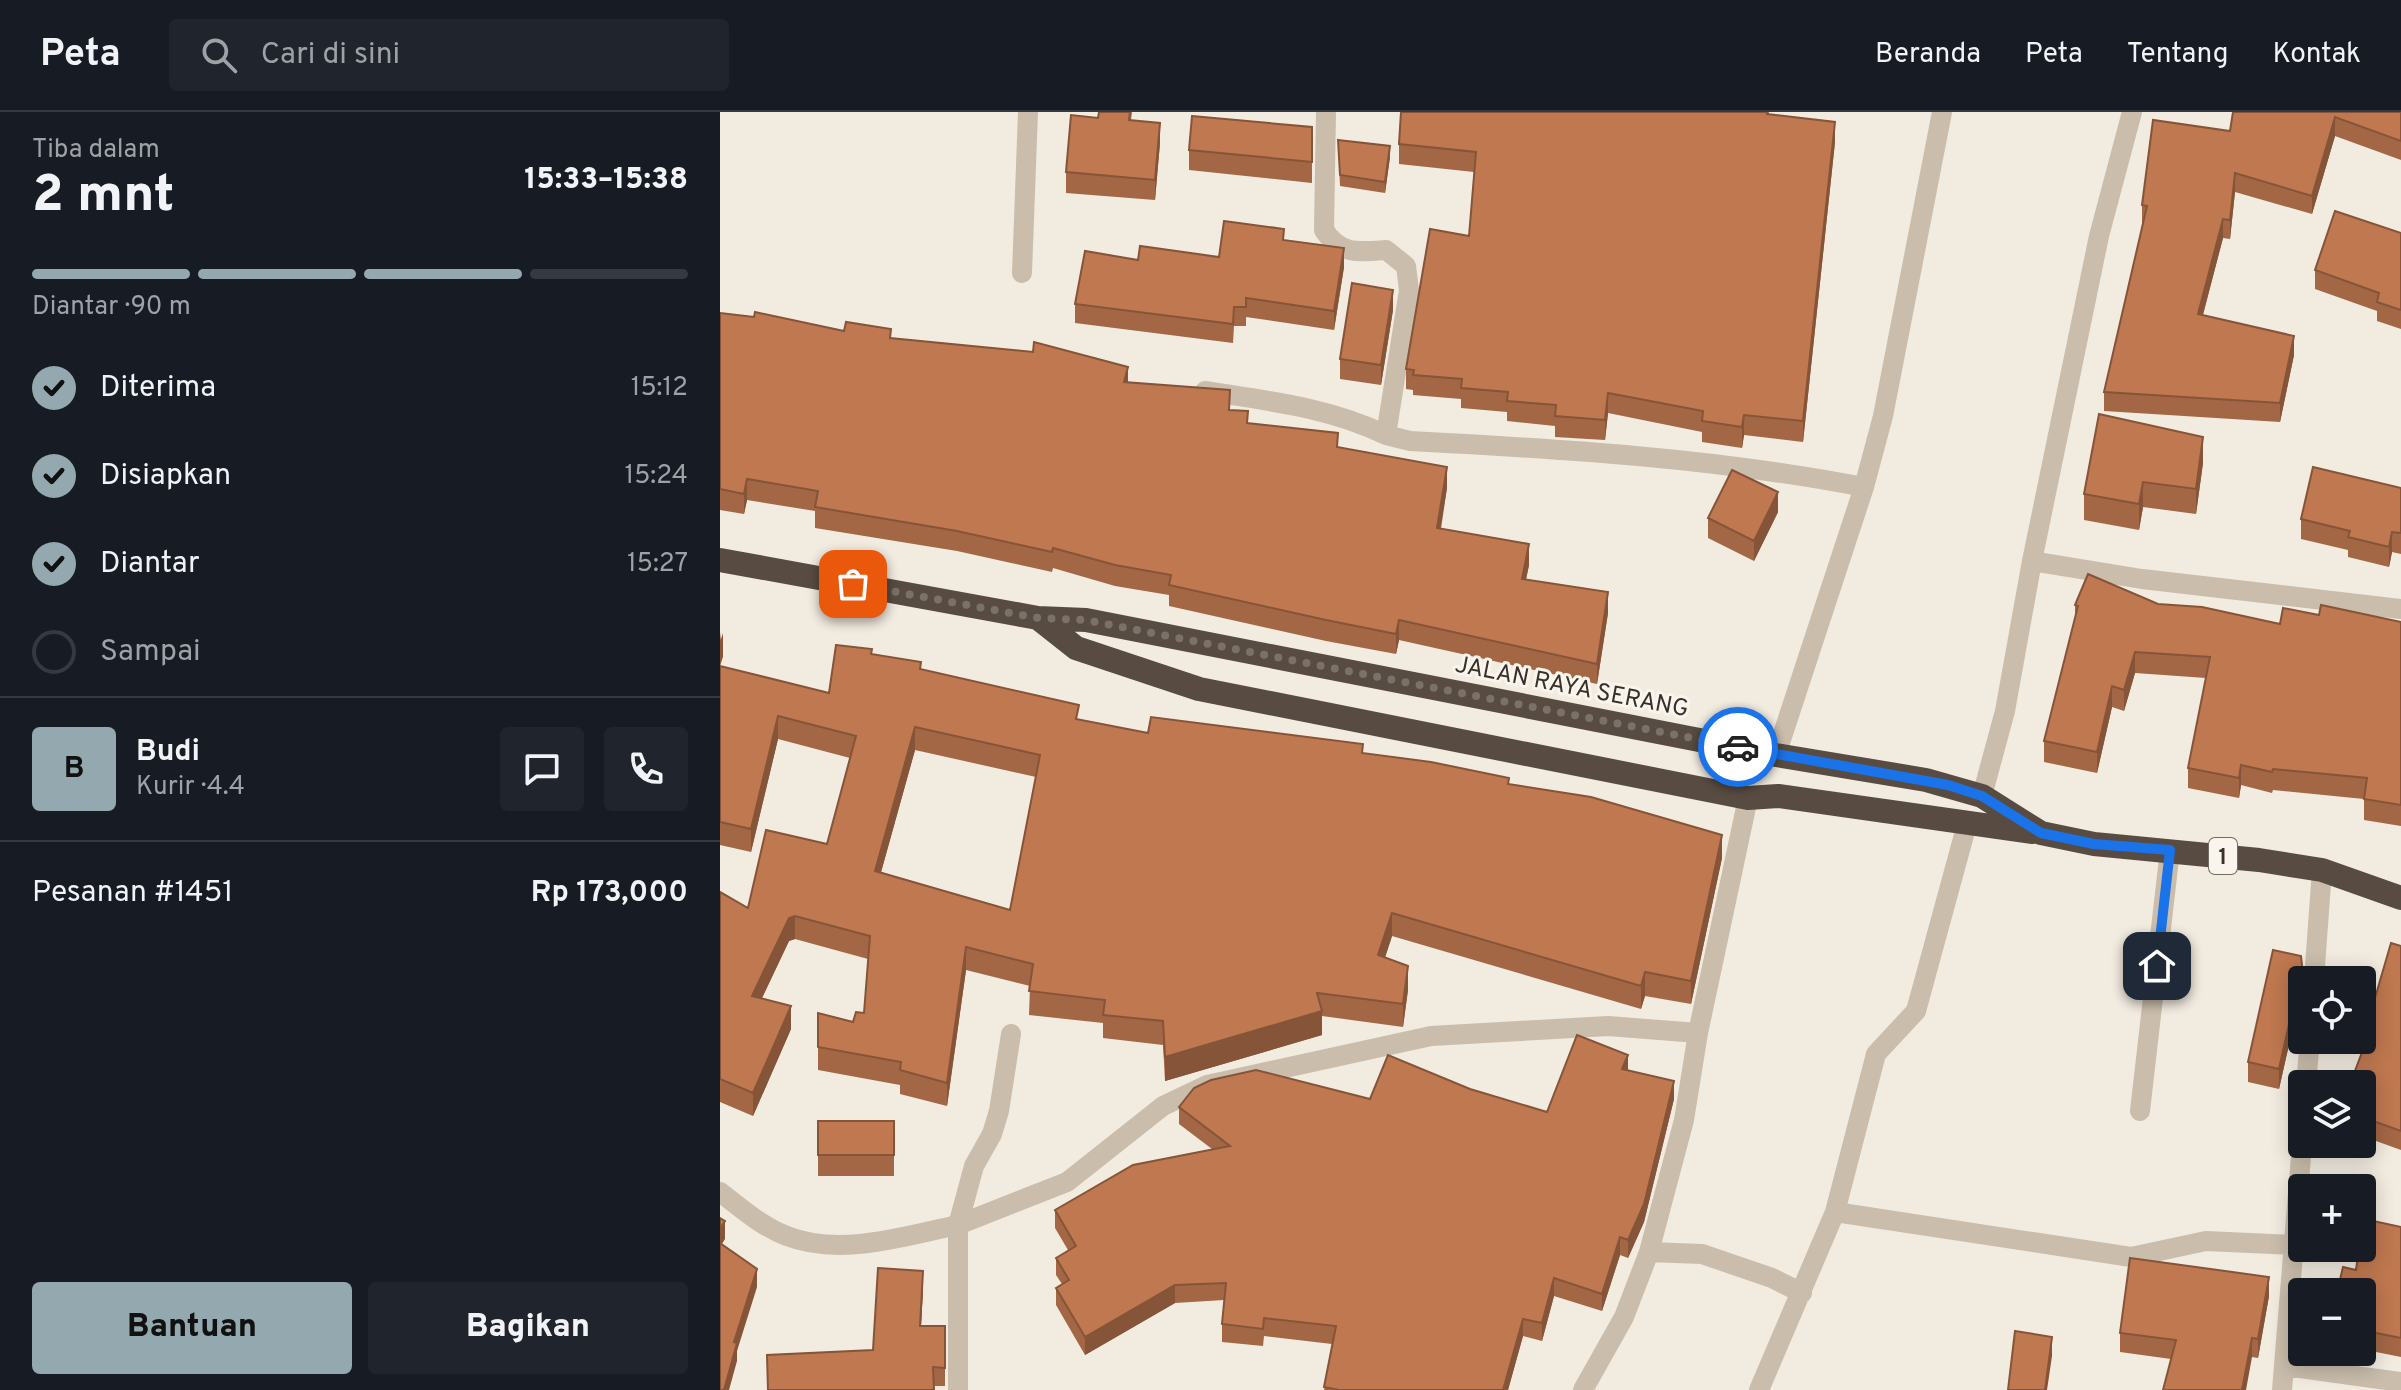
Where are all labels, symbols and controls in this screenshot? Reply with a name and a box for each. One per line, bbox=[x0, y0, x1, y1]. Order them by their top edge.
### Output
search box bbox=[169, 19, 729, 91]
text: Peta bbox=[40, 31, 121, 80]
icon: search bbox=[197, 33, 241, 77]
text: Cari di sini bbox=[261, 37, 400, 74]
text: Beranda bbox=[1875, 37, 1981, 73]
text: Peta bbox=[2025, 37, 2083, 73]
text: Tentang bbox=[2127, 37, 2228, 73]
text: Kontak bbox=[2272, 37, 2361, 73]
text: Tiba dalam bbox=[32, 134, 160, 167]
text: 15:33–15:38 bbox=[524, 162, 688, 199]
text: 2 mnt bbox=[32, 164, 174, 230]
text: Diantar · 90 m bbox=[32, 291, 191, 324]
icon: check bbox=[32, 366, 76, 410]
text: Diterima bbox=[100, 370, 216, 407]
text: 15:12 bbox=[631, 372, 688, 405]
icon: check bbox=[32, 454, 76, 498]
text: Disiapkan bbox=[100, 458, 231, 495]
text: 15:24 bbox=[625, 460, 688, 493]
icon: check bbox=[32, 542, 76, 586]
text: Diantar bbox=[100, 546, 200, 583]
text: 15:27 bbox=[627, 548, 688, 581]
pin bbox=[819, 550, 887, 618]
icon: bag bbox=[831, 562, 875, 606]
text: Sampai bbox=[100, 634, 201, 671]
street label: JALAN RAYA SERANG bbox=[1452, 651, 1691, 725]
courier bbox=[1698, 707, 1778, 787]
icon: car bbox=[1716, 725, 1760, 769]
button: chat bbox=[500, 727, 584, 811]
button: phone bbox=[604, 727, 688, 811]
text: Budi bbox=[136, 734, 200, 771]
text: B bbox=[64, 751, 84, 788]
text: Kurir · 4.4 bbox=[136, 771, 245, 804]
road number: 1 bbox=[2209, 838, 2237, 874]
text: Pesanan #1451 bbox=[32, 875, 233, 912]
text: Rp 173,000 bbox=[531, 875, 688, 912]
pin bbox=[2123, 932, 2191, 1000]
icon: home bbox=[2135, 944, 2179, 988]
map controls bbox=[2288, 966, 2376, 1366]
button: locate bbox=[2288, 966, 2376, 1054]
button: layers bbox=[2288, 1070, 2376, 1158]
button: + bbox=[2288, 1174, 2376, 1262]
button: − bbox=[2288, 1278, 2376, 1366]
button: Bantuan bbox=[32, 1282, 352, 1374]
button: Bagikan bbox=[368, 1282, 688, 1374]

